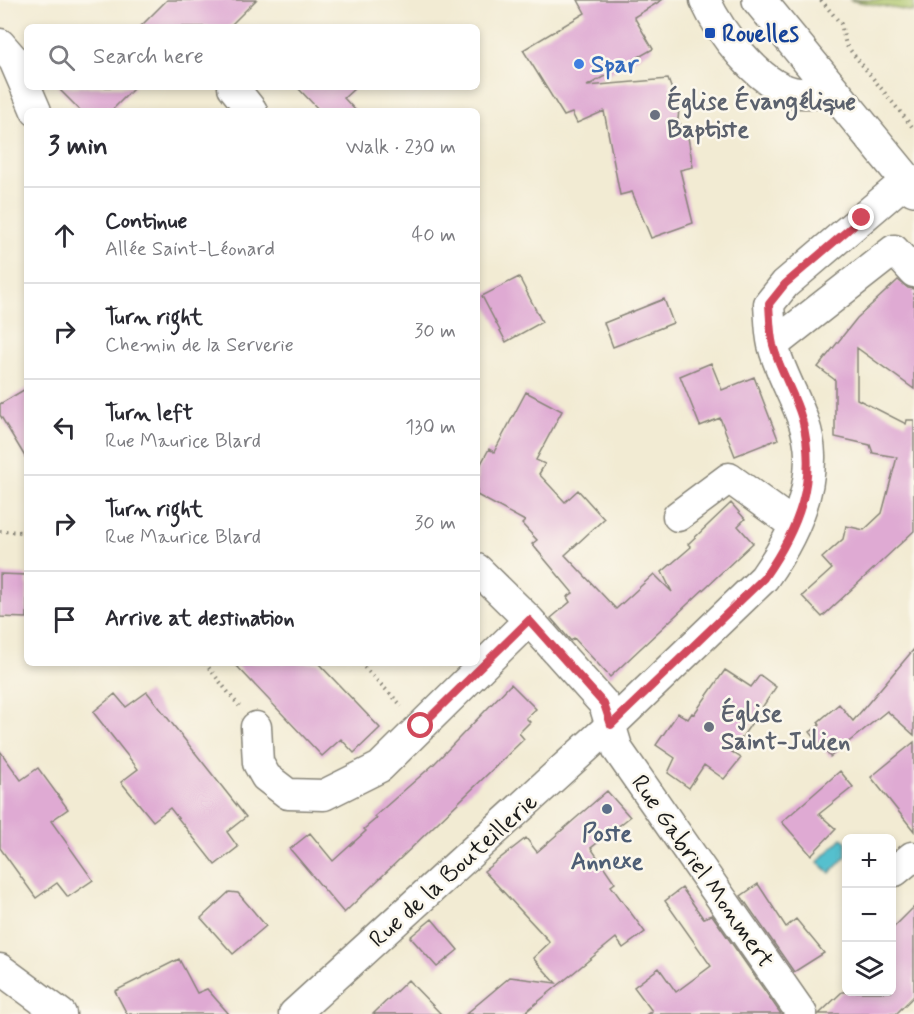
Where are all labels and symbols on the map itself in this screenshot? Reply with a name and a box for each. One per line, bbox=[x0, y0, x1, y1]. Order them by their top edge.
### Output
place label: Rouelles bbox=[722, 19, 800, 50]
marker: Rouelles bbox=[703, 26, 717, 40]
place label: Spar bbox=[591, 50, 639, 81]
marker: Spar bbox=[572, 57, 586, 71]
place label: Église Évangélique Baptiste bbox=[667, 85, 856, 146]
marker: Église Évangélique Baptiste bbox=[648, 108, 662, 122]
route end bbox=[848, 204, 874, 230]
place label: Église Saint-Julien bbox=[721, 697, 850, 758]
route start bbox=[407, 712, 433, 738]
marker: Église Saint-Julien bbox=[702, 720, 716, 734]
street label: Rue Gabriel Monmert bbox=[623, 769, 780, 975]
street label: Rue de la Bouteillerie bbox=[363, 787, 545, 955]
marker: Poste Annexe bbox=[600, 802, 614, 816]
place label: Poste Annexe bbox=[571, 819, 643, 878]

